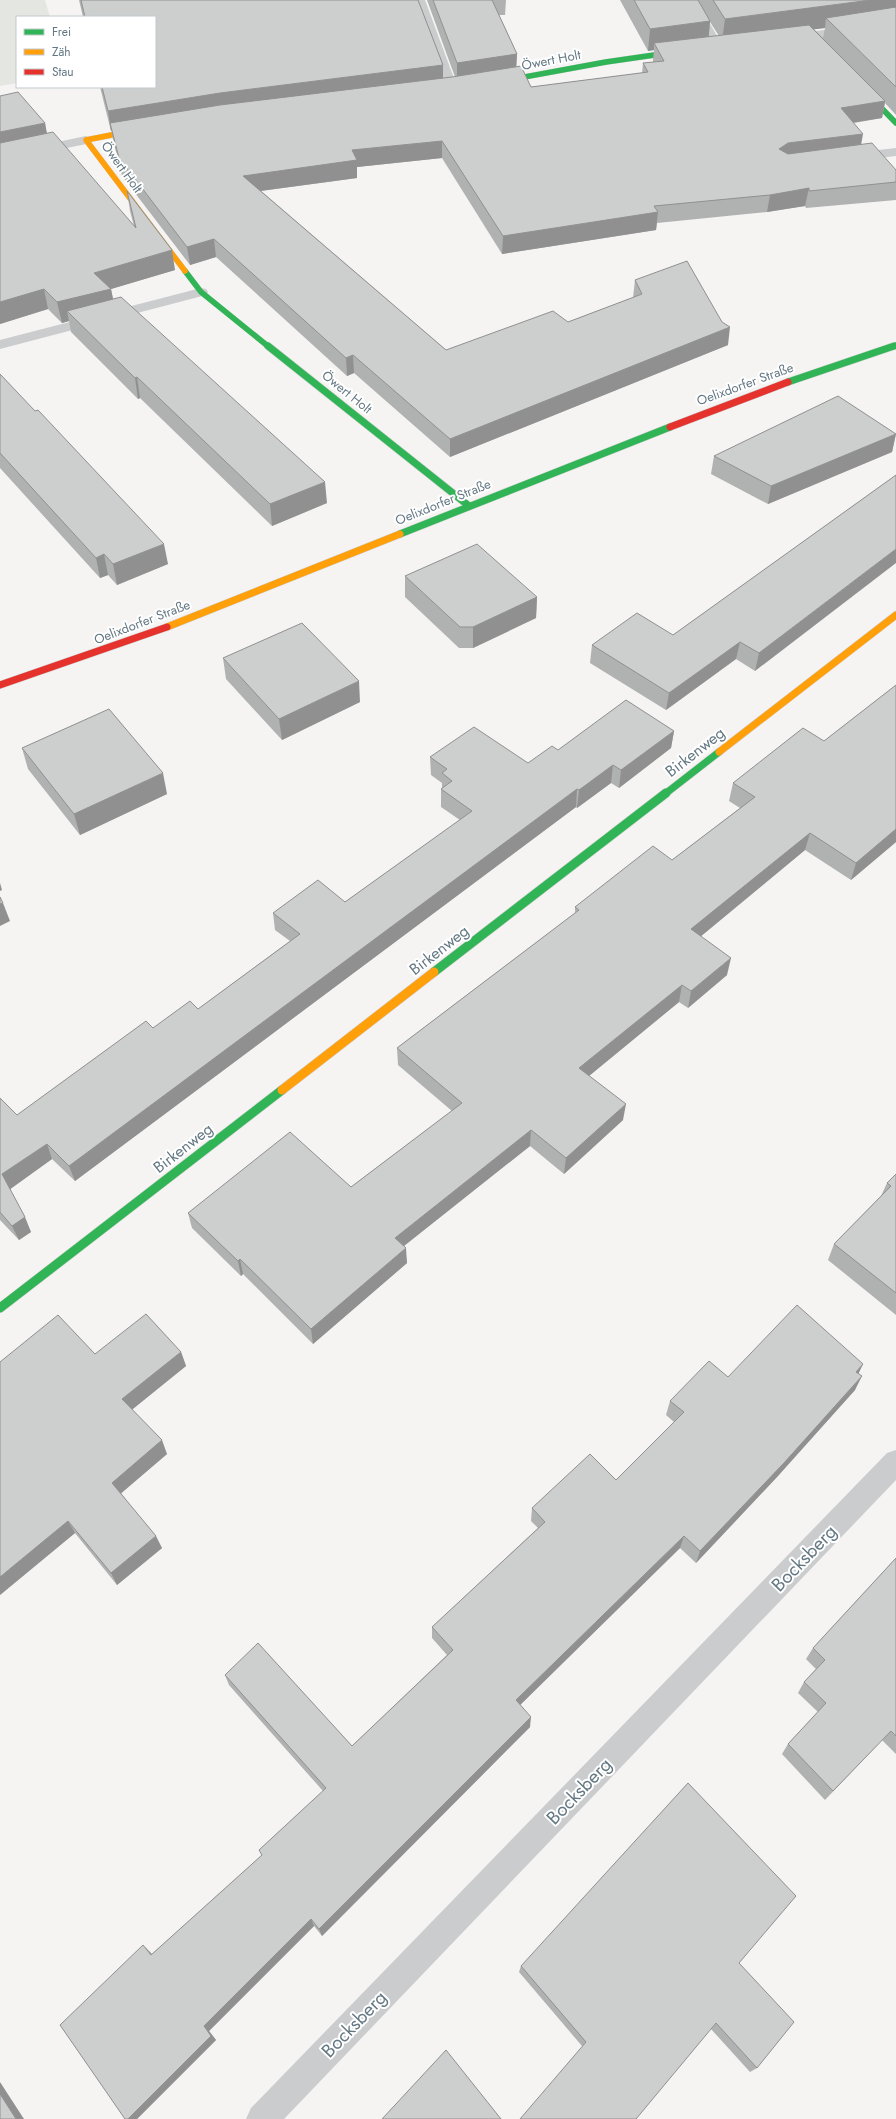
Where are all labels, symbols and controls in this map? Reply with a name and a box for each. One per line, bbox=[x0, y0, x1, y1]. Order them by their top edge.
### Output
legend bbox=[16, 16, 156, 88]
text: Frei bbox=[52, 23, 71, 41]
text: Zäh bbox=[52, 43, 71, 61]
street label: Öwert Holt bbox=[520, 45, 583, 75]
text: Stau bbox=[52, 63, 74, 81]
street label: Öwert Holt bbox=[97, 137, 148, 197]
street label: Oelixdorfer Straße bbox=[694, 358, 796, 410]
street label: Öwert Holt bbox=[318, 366, 377, 419]
street label: Oelixdorfer Straße bbox=[392, 474, 494, 530]
street label: Oelixdorfer Straße bbox=[91, 595, 193, 649]
street label: Birkenweg bbox=[660, 721, 730, 783]
street label: Birkenweg bbox=[404, 919, 474, 981]
street label: Birkenweg bbox=[148, 1117, 218, 1179]
street label: Bocksberg bbox=[765, 1518, 843, 1598]
street label: Bocksberg bbox=[540, 1751, 618, 1831]
street label: Bocksberg bbox=[315, 1984, 393, 2064]

